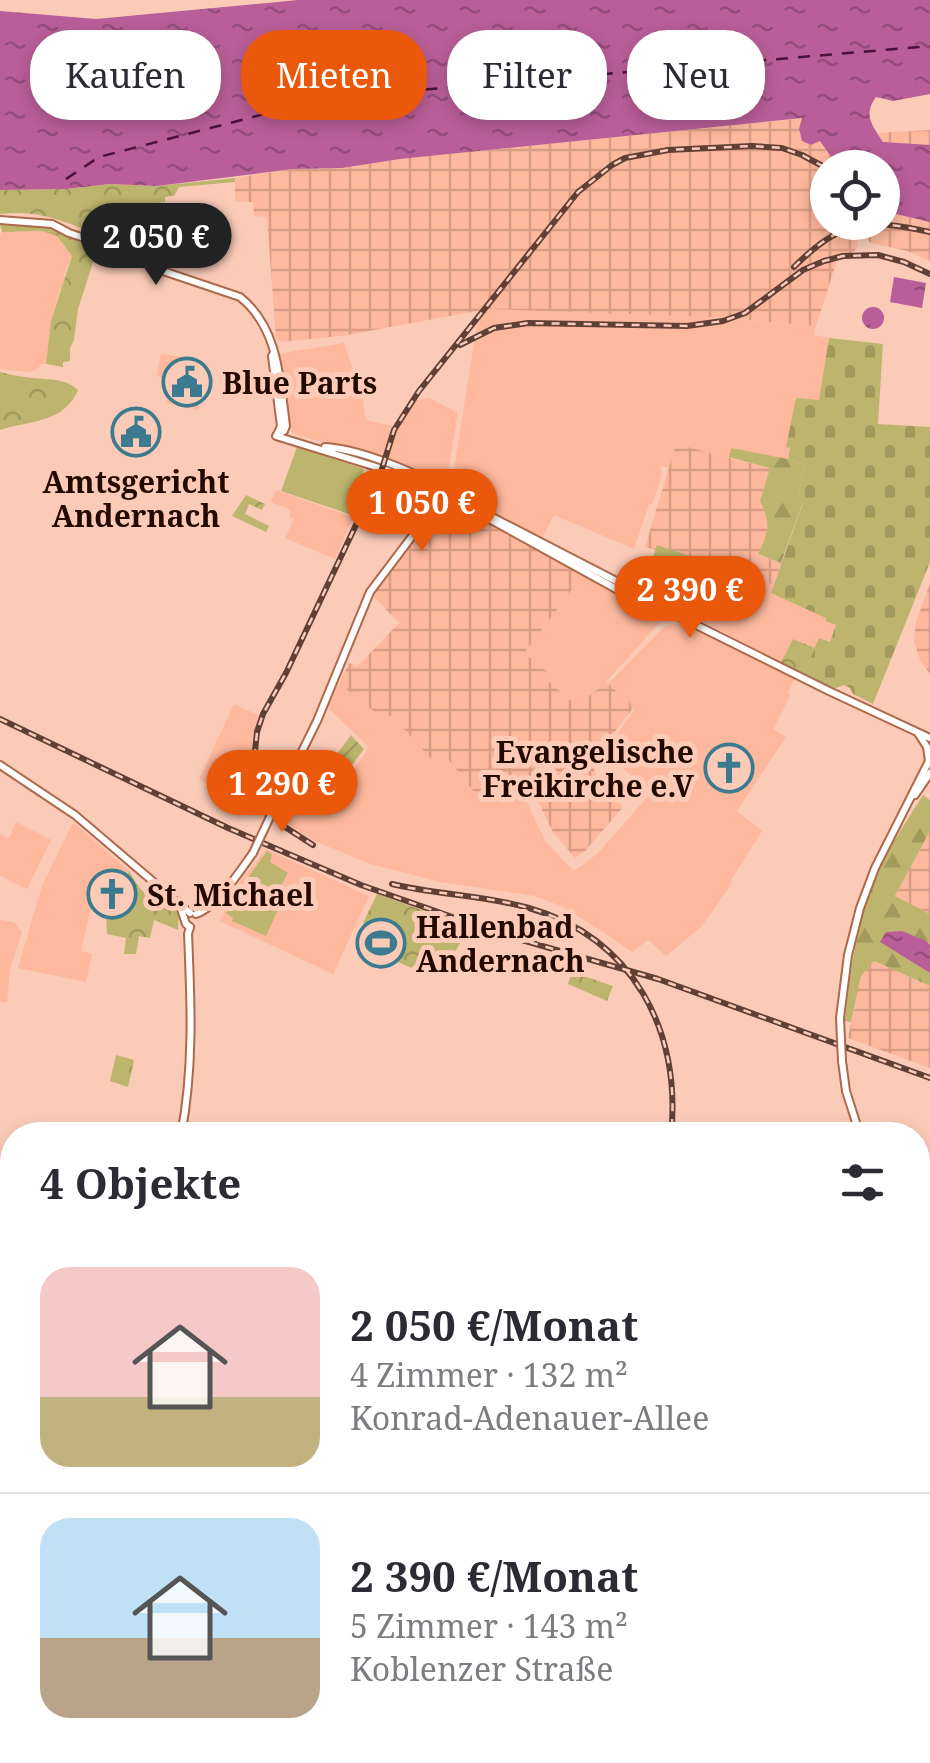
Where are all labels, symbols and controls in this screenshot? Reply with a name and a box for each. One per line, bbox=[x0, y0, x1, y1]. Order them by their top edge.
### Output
chip: Kaufen bbox=[30, 30, 221, 120]
chip: Mieten bbox=[241, 30, 427, 120]
chip: Filter bbox=[447, 30, 607, 120]
chip: Neu bbox=[627, 30, 765, 120]
map controls bbox=[810, 150, 900, 240]
button: locate bbox=[810, 150, 900, 240]
pin: 2 050 € bbox=[64, 203, 248, 288]
text: 2 050 € bbox=[103, 214, 209, 257]
public building icon: Blue Parts bbox=[161, 356, 213, 408]
place label: Blue Parts bbox=[222, 362, 377, 403]
public building icon: Amtsgericht Andernach bbox=[110, 406, 162, 458]
place label: Amtsgericht Andernach bbox=[43, 461, 229, 536]
pin: 1 050 € bbox=[330, 469, 514, 554]
text: 1 050 € bbox=[369, 480, 475, 523]
pin: 2 390 € bbox=[598, 556, 782, 641]
text: 2 390 € bbox=[637, 567, 743, 610]
place label: Evangelische Freikirche e.V bbox=[482, 731, 694, 806]
church icon: Evangelische Freikirche e.V bbox=[703, 742, 755, 794]
pin: 1 290 € bbox=[190, 750, 374, 835]
text: 1 290 € bbox=[229, 761, 335, 804]
church icon: St. Michael bbox=[86, 868, 138, 920]
place label: St. Michael bbox=[147, 874, 314, 915]
place label: Hallenbad Andernach bbox=[416, 906, 585, 981]
sports icon: Hallenbad Andernach bbox=[355, 917, 407, 969]
text: 4 Objekte bbox=[40, 1154, 241, 1211]
icon: filters bbox=[835, 1155, 890, 1210]
text: 2 050 €/Monat bbox=[350, 1296, 638, 1353]
icon: home bbox=[120, 1307, 240, 1427]
text: 4 Zimmer · 132 m² bbox=[350, 1353, 628, 1396]
text: Konrad-Adenauer-Allee bbox=[350, 1396, 709, 1439]
text: 2 390 €/Monat bbox=[350, 1547, 638, 1604]
icon: home bbox=[120, 1558, 240, 1678]
text: 5 Zimmer · 143 m² bbox=[350, 1604, 628, 1647]
text: Koblenzer Straße bbox=[350, 1647, 613, 1690]

